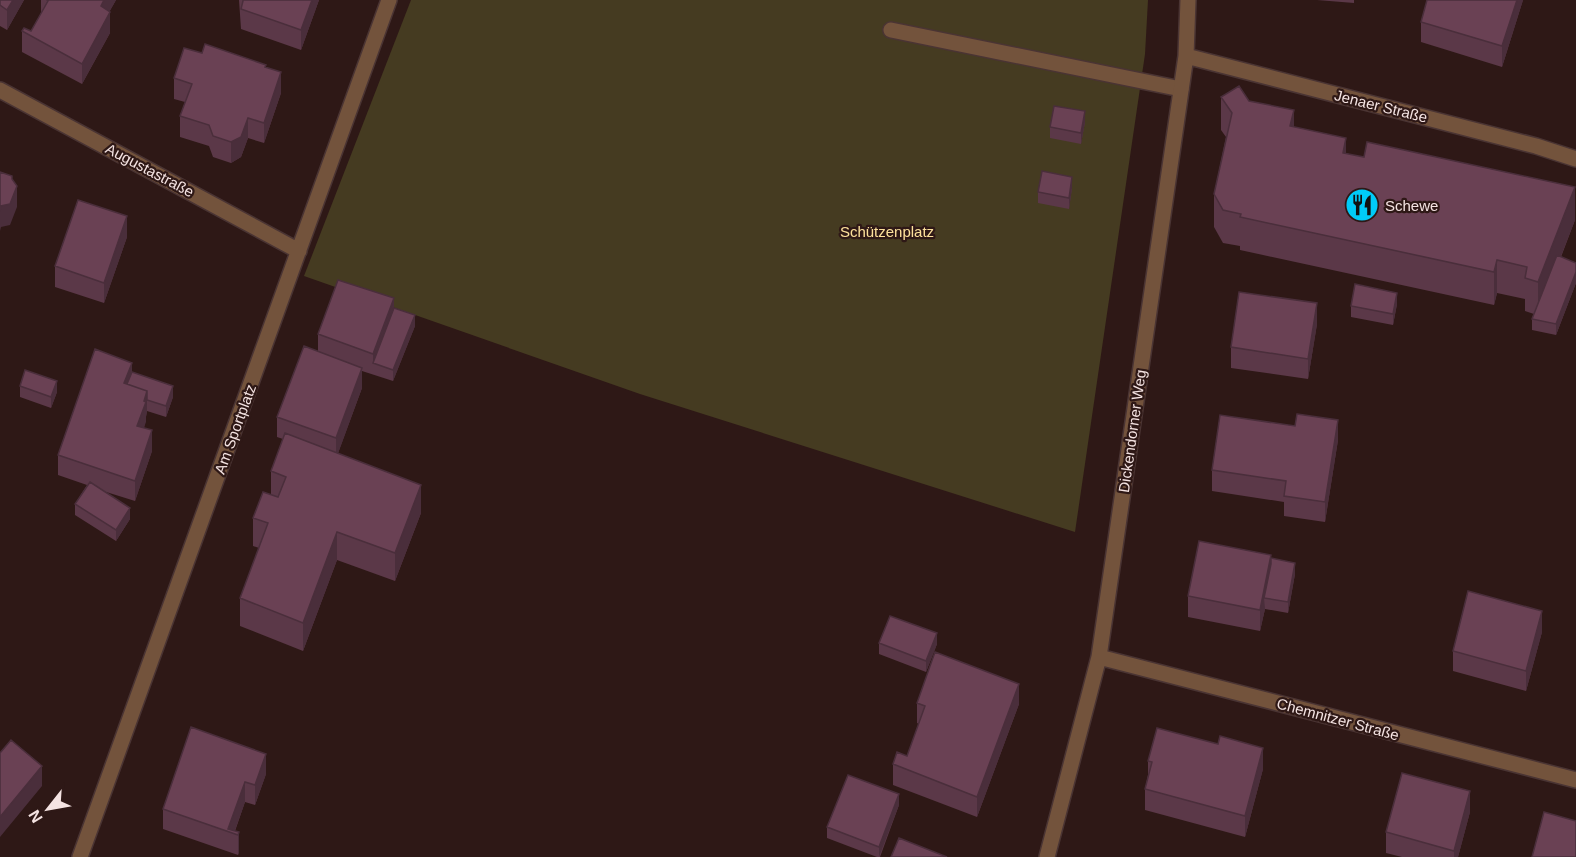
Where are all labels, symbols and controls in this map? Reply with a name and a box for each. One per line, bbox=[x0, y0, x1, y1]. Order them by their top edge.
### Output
street label: Jenaer Straße bbox=[1333, 86, 1429, 126]
street label: Augustastraße bbox=[103, 140, 197, 200]
restaurant icon: Schewe bbox=[1344, 187, 1380, 223]
place label: Schewe bbox=[1385, 197, 1438, 214]
park label: Schützenplatz bbox=[840, 223, 934, 240]
street label: Dickendorner Weg bbox=[1115, 368, 1149, 494]
street label: Am Sportplatz bbox=[211, 382, 259, 476]
street label: Chemnitzer Straße bbox=[1275, 695, 1401, 743]
north arrow bbox=[18, 779, 78, 839]
text: N bbox=[25, 807, 46, 826]

